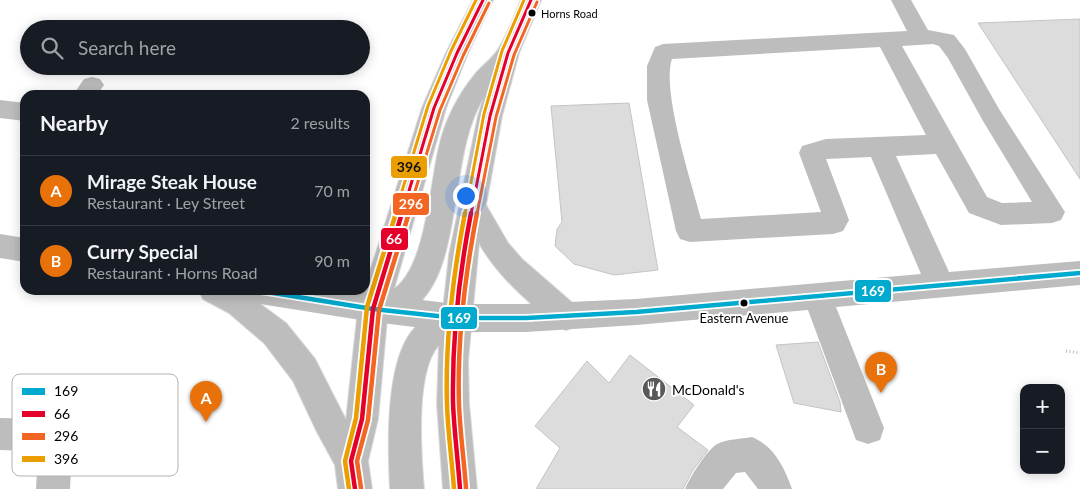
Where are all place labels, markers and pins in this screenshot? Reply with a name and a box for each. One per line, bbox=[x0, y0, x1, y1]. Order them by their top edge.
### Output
place label: Horns Road bbox=[541, 7, 598, 20]
marker: Horns Road bbox=[527, 8, 537, 18]
marker: Eastern Avenue bbox=[739, 298, 749, 308]
place label: Eastern Avenue bbox=[700, 310, 789, 326]
pin: B bbox=[865, 352, 897, 393]
restaurant icon: McDonald's bbox=[641, 376, 667, 402]
pin: A bbox=[190, 381, 222, 422]
place label: McDonald's bbox=[672, 381, 745, 398]

